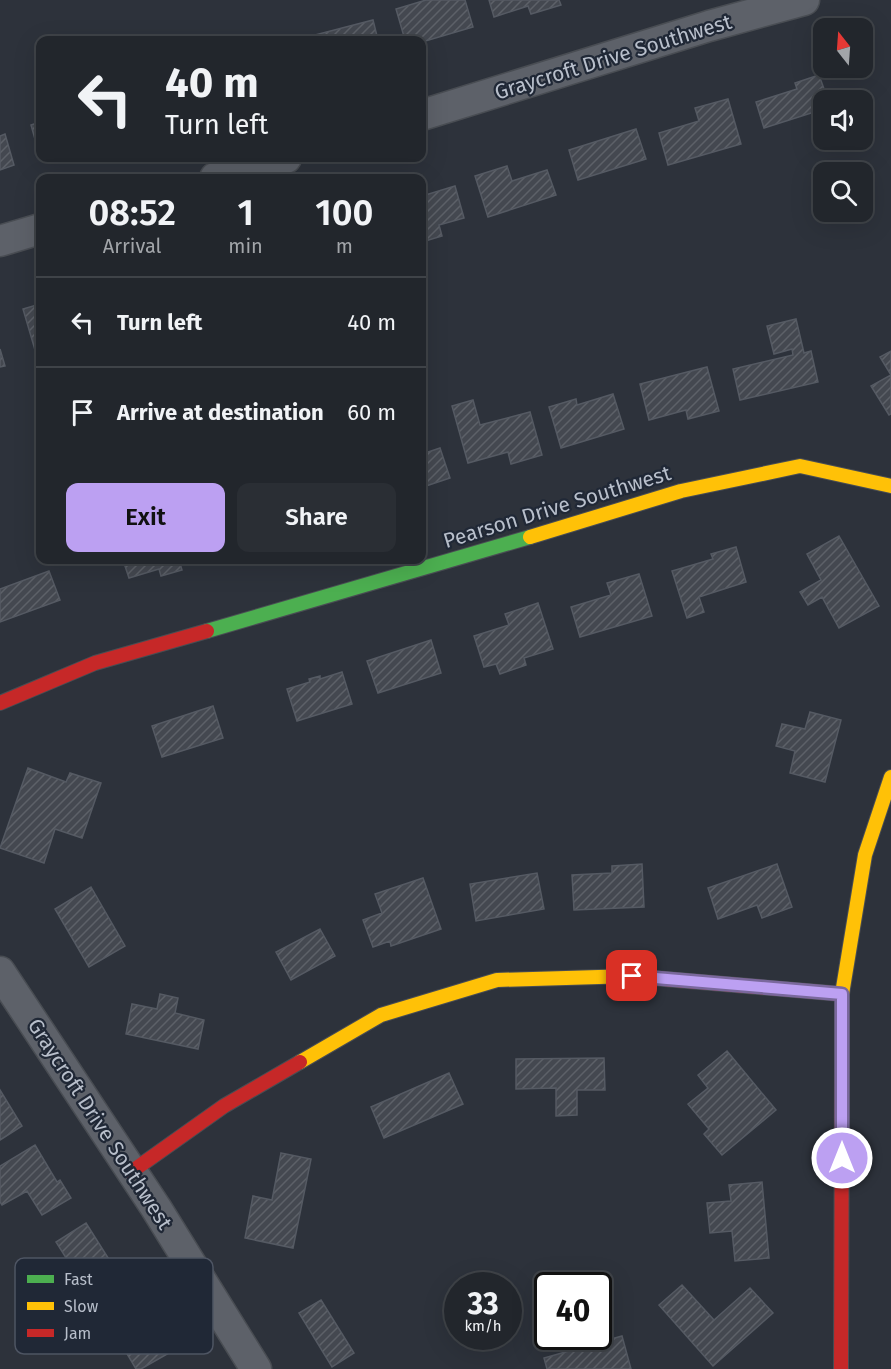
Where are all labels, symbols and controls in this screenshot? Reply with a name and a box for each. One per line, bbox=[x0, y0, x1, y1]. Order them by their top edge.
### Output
street label: Graycroft Drive Southwest bbox=[491, 8, 735, 105]
north arrow bbox=[813, 18, 873, 78]
map controls bbox=[813, 18, 873, 222]
text: 40 m bbox=[165, 58, 259, 108]
icon: left bbox=[66, 60, 144, 138]
button: sound bbox=[813, 90, 873, 150]
text: Turn left bbox=[165, 109, 268, 141]
button: search bbox=[813, 162, 873, 222]
text: 08:52 bbox=[89, 191, 176, 235]
text: 1 bbox=[237, 191, 254, 235]
text: 100 bbox=[315, 191, 373, 235]
text: Arrival bbox=[103, 234, 161, 258]
text: min bbox=[228, 234, 263, 258]
text: m bbox=[336, 234, 353, 258]
icon: left bbox=[66, 306, 99, 339]
text: Turn left bbox=[117, 309, 202, 336]
text: 40 m bbox=[347, 309, 396, 336]
icon: arrive bbox=[66, 396, 99, 429]
text: Arrive at destination bbox=[117, 399, 324, 426]
text: 60 m bbox=[347, 399, 396, 426]
street label: Pearson Drive Southwest bbox=[440, 460, 674, 554]
button: Exit bbox=[66, 483, 225, 552]
button: Share bbox=[237, 483, 396, 552]
pin bbox=[606, 950, 657, 1001]
icon: arrive bbox=[615, 959, 648, 992]
street label: Graycroft Drive Southwest bbox=[22, 1014, 178, 1235]
position arrow bbox=[810, 1126, 874, 1190]
legend bbox=[15, 1258, 213, 1354]
text: Fast bbox=[64, 1270, 93, 1289]
speed limit sign: 40 bbox=[534, 1272, 612, 1350]
text: 33 bbox=[467, 1286, 499, 1322]
text: Slow bbox=[64, 1297, 99, 1316]
text: km/h bbox=[464, 1317, 502, 1335]
text: Jam bbox=[64, 1324, 91, 1343]

